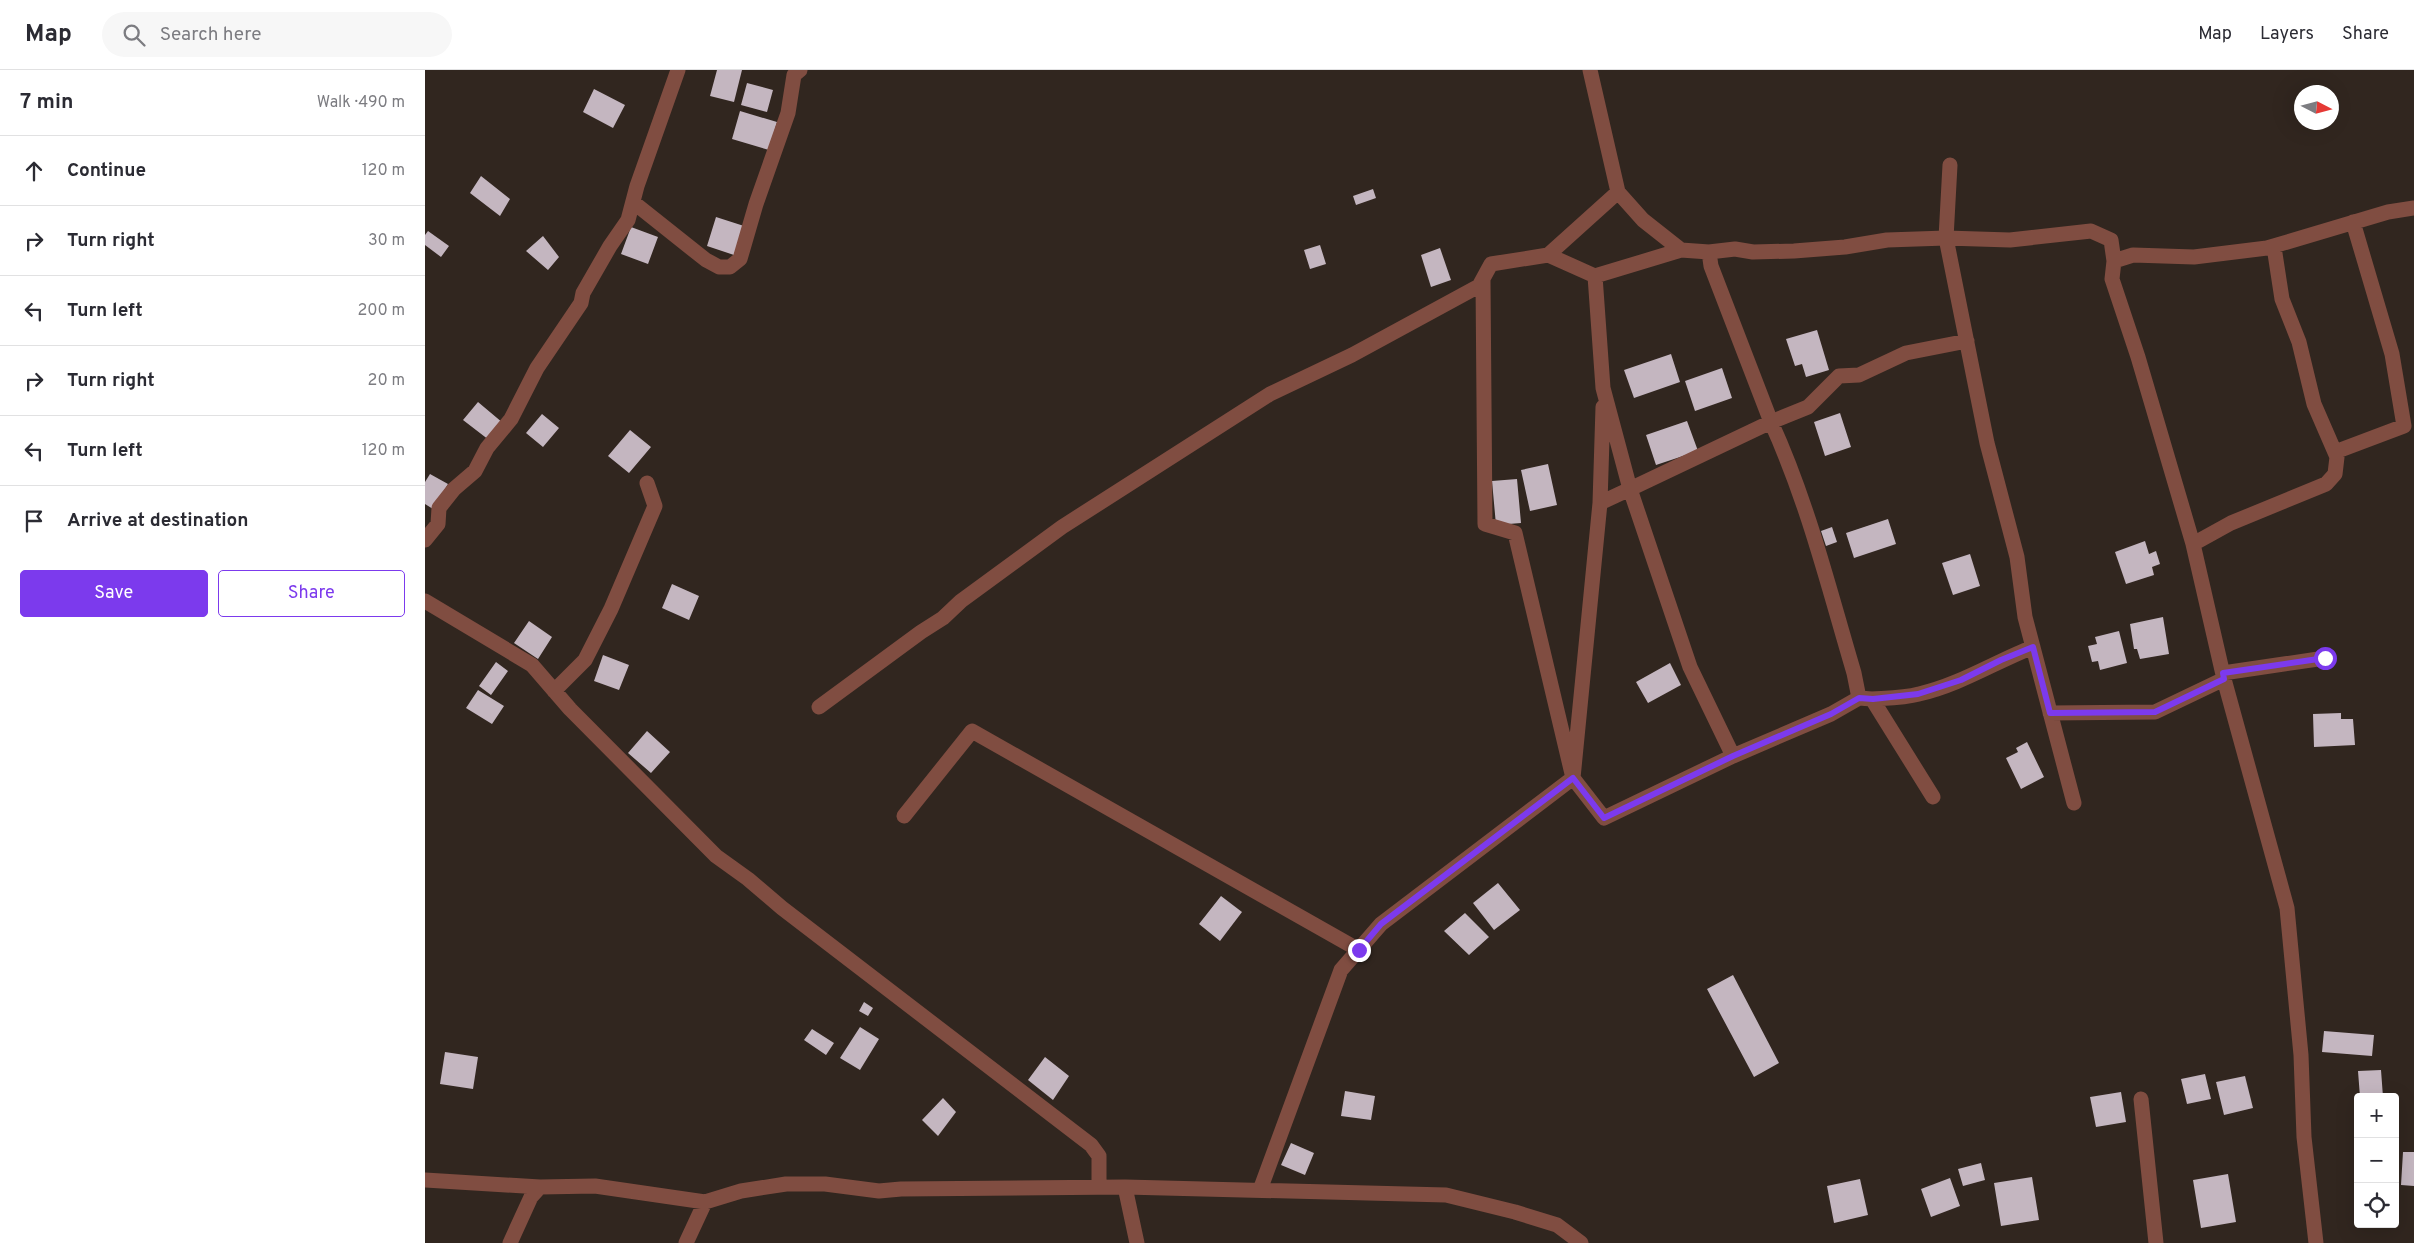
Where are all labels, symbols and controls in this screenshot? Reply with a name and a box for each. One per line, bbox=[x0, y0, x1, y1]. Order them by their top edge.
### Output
search box bbox=[102, 12, 452, 57]
text: Map bbox=[25, 20, 72, 50]
icon: search bbox=[120, 21, 148, 49]
text: Search here bbox=[160, 23, 261, 47]
text: Map bbox=[2198, 23, 2232, 46]
text: Layers bbox=[2260, 23, 2314, 46]
text: Share bbox=[2342, 23, 2389, 46]
north arrow bbox=[2294, 85, 2339, 130]
text: 7 min bbox=[20, 89, 73, 116]
text: Walk · 490 m bbox=[317, 93, 405, 113]
icon: ahead bbox=[20, 157, 48, 185]
text: Continue bbox=[67, 159, 146, 183]
text: 120 m bbox=[362, 161, 405, 181]
icon: right bbox=[20, 227, 48, 255]
text: Turn right bbox=[67, 229, 155, 253]
text: 30 m bbox=[368, 231, 405, 251]
icon: left bbox=[20, 297, 48, 325]
text: Turn left bbox=[67, 299, 143, 323]
text: 200 m bbox=[357, 301, 405, 321]
icon: right bbox=[20, 367, 48, 395]
text: Turn right bbox=[67, 369, 155, 393]
text: 20 m bbox=[368, 371, 405, 391]
icon: left bbox=[20, 437, 48, 465]
text: Turn left bbox=[67, 439, 143, 463]
text: 120 m bbox=[362, 441, 405, 461]
icon: arrive bbox=[20, 507, 48, 535]
text: Arrive at destination bbox=[67, 509, 248, 533]
button: Save bbox=[20, 570, 208, 617]
button: Share bbox=[218, 570, 405, 617]
route start bbox=[2314, 647, 2337, 670]
route end bbox=[1348, 939, 1371, 962]
map controls bbox=[2354, 1093, 2399, 1228]
button: + bbox=[2354, 1093, 2399, 1138]
button: − bbox=[2354, 1138, 2399, 1183]
button: locate bbox=[2354, 1183, 2399, 1228]

